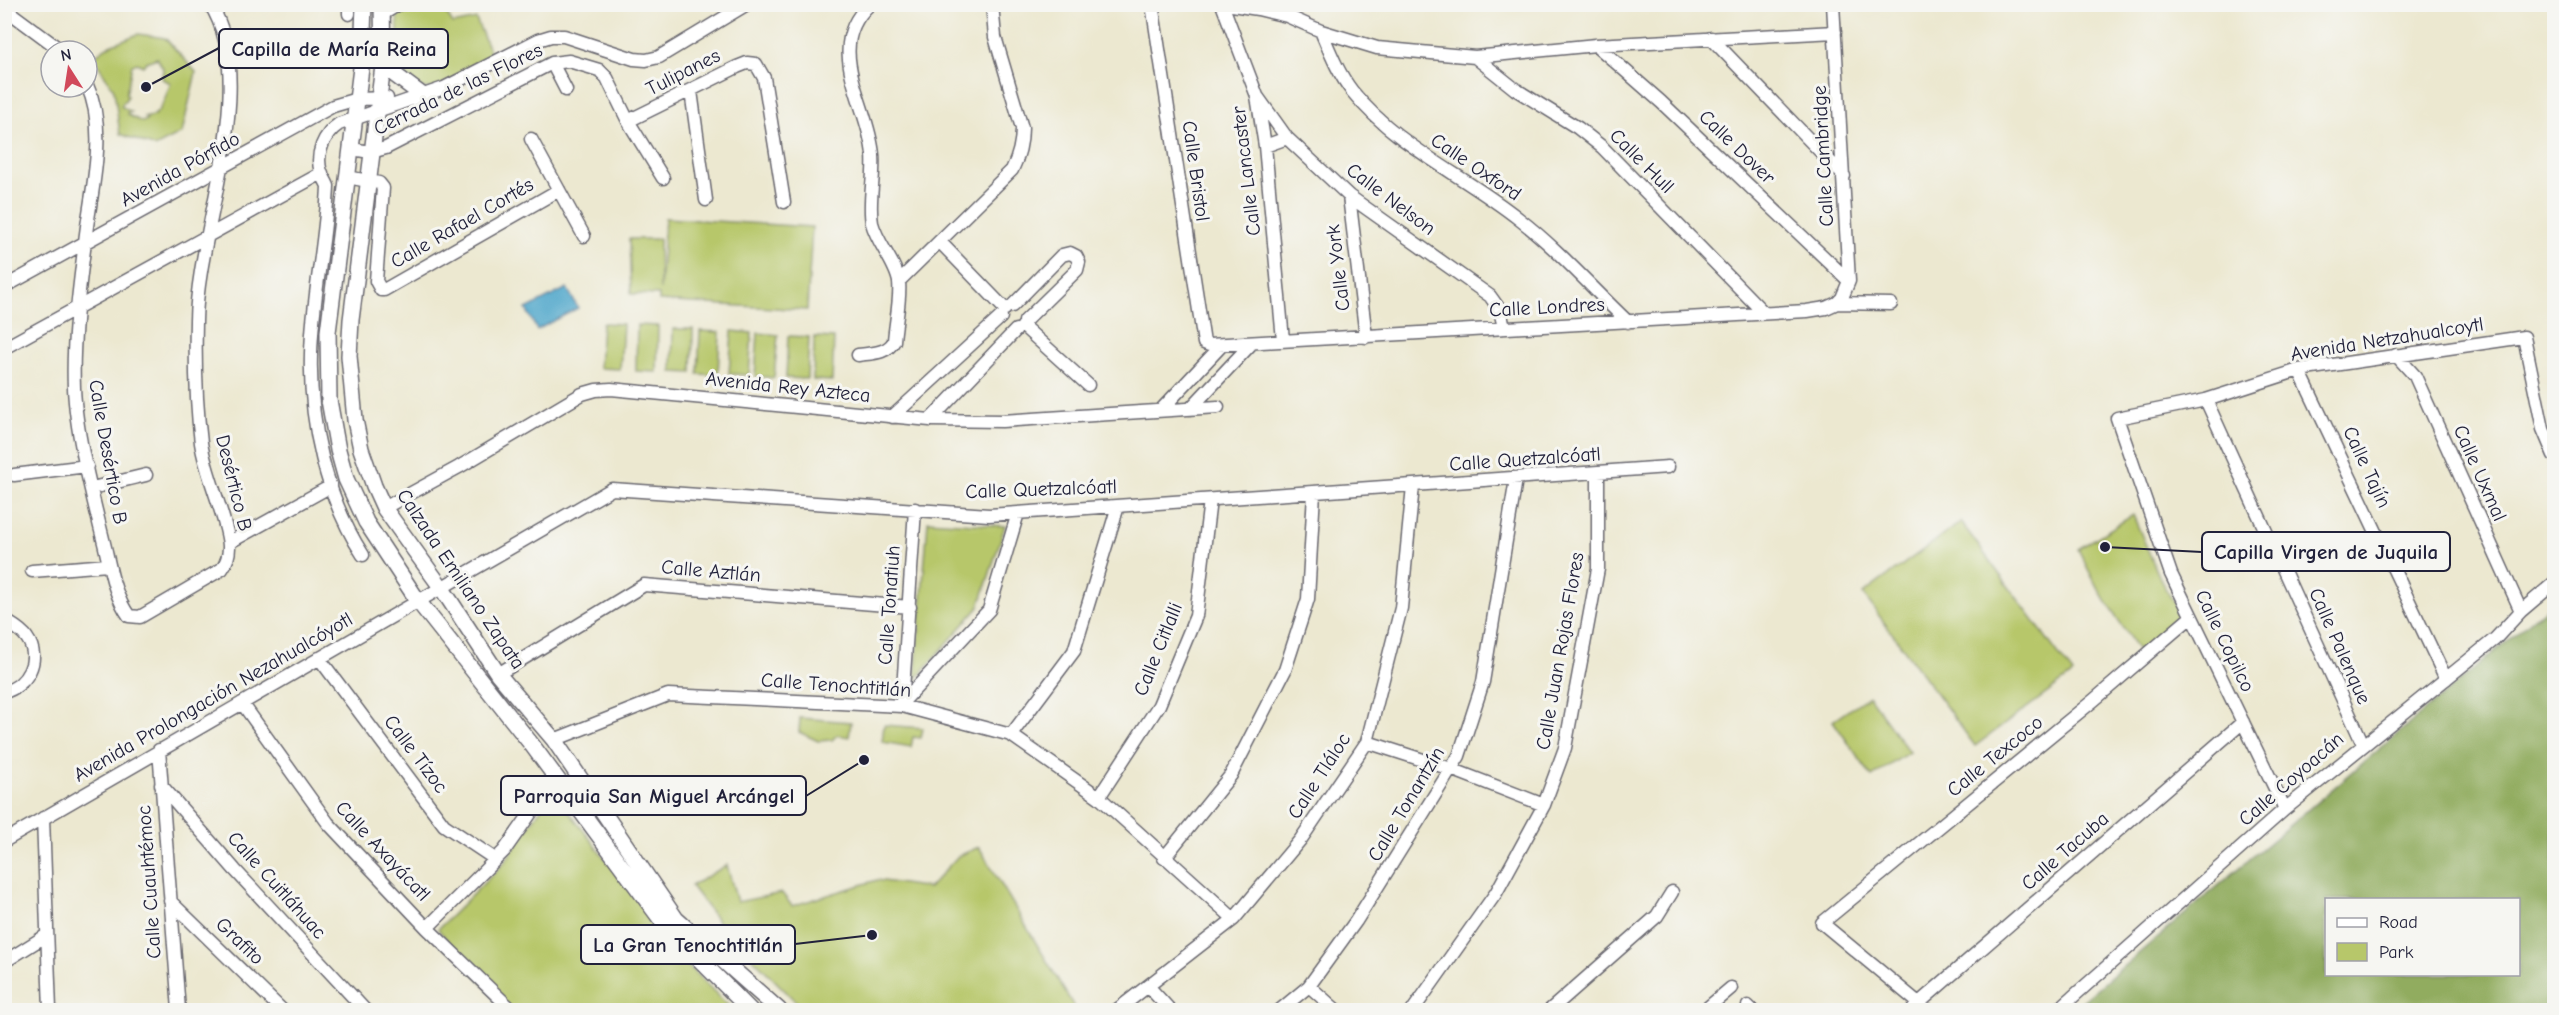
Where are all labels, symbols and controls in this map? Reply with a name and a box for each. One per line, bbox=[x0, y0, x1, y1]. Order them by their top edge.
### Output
callout: Capilla de María Reina bbox=[219, 29, 448, 68]
text: Capilla de María Reina bbox=[231, 37, 437, 61]
street label: Cerrada de las Flores bbox=[370, 38, 546, 140]
north arrow bbox=[39, 39, 99, 99]
street label: Tulipanes bbox=[642, 44, 724, 100]
text: N bbox=[59, 45, 73, 65]
street label: Calle Cambridge bbox=[1808, 85, 1838, 227]
street label: Calle Lancaster bbox=[1227, 105, 1265, 237]
street label: Calle Dover bbox=[1694, 105, 1780, 189]
street label: Calle Bristol bbox=[1178, 119, 1214, 223]
street label: Calle Hull bbox=[1605, 124, 1679, 198]
street label: Avenida Pórfido bbox=[116, 127, 244, 211]
street label: Calle Oxford bbox=[1426, 128, 1526, 206]
street label: Calle Nelson bbox=[1342, 158, 1440, 240]
street label: Calle Rafael Cortés bbox=[387, 173, 537, 273]
street label: Calle York bbox=[1321, 223, 1355, 313]
street label: Calle Londres bbox=[1489, 292, 1605, 322]
street label: Avenida Netzahualcoytl bbox=[2289, 312, 2485, 366]
street label: Avenida Rey Azteca bbox=[704, 367, 872, 407]
street label: Calle Desértico B bbox=[84, 378, 132, 526]
street label: Calle Uxmal bbox=[2449, 421, 2511, 525]
street label: Calle Tajín bbox=[2338, 423, 2396, 511]
street label: Desértico B bbox=[211, 432, 257, 534]
street label: Calle Quetzalcóatl bbox=[1449, 442, 1601, 476]
street label: Calle Quetzalcóatl bbox=[965, 475, 1117, 503]
street label: Calzada Emiliano Zapata bbox=[392, 485, 530, 673]
callout: Capilla Virgen de Juquila bbox=[2202, 532, 2450, 571]
text: Capilla Virgen de Juquila bbox=[2214, 540, 2438, 564]
street label: Calle Tonatiuh bbox=[873, 544, 905, 666]
street label: Calle Juan Rojas Flores bbox=[1531, 550, 1589, 752]
street label: Calle Aztlán bbox=[660, 555, 762, 587]
street label: Calle Palenque bbox=[2304, 584, 2376, 708]
street label: Calle Copilco bbox=[2190, 586, 2260, 696]
street label: Calle Citlalli bbox=[1129, 599, 1187, 699]
street label: Avenida Prolongación Nezahualcóyotl bbox=[69, 607, 357, 787]
street label: Calle Tenochtitlán bbox=[760, 668, 912, 702]
street label: Calle Texcoco bbox=[1943, 710, 2047, 802]
street label: Calle Tízoc bbox=[379, 711, 453, 798]
street label: Calle Coyoacán bbox=[2234, 727, 2348, 831]
street label: Calle Tláloc bbox=[1283, 728, 1355, 823]
street label: Calle Tonantzín bbox=[1363, 742, 1449, 866]
callout: Parroquia San Miguel Arcángel bbox=[501, 776, 806, 815]
text: Parroquia San Miguel Arcángel bbox=[514, 784, 794, 808]
street label: Calle Axayácatl bbox=[331, 796, 435, 906]
street label: Calle Cuauhtémoc bbox=[132, 804, 166, 959]
street label: Calle Tacuba bbox=[2017, 807, 2113, 895]
street label: Calle Cuitláhuac bbox=[223, 827, 331, 944]
legend bbox=[2325, 898, 2520, 976]
text: Road bbox=[2379, 912, 2418, 933]
street label: Grafito bbox=[211, 913, 269, 969]
callout: La Gran Tenochtitlán bbox=[581, 925, 795, 964]
text: La Gran Tenochtitlán bbox=[593, 933, 783, 957]
text: Park bbox=[2379, 942, 2414, 963]

